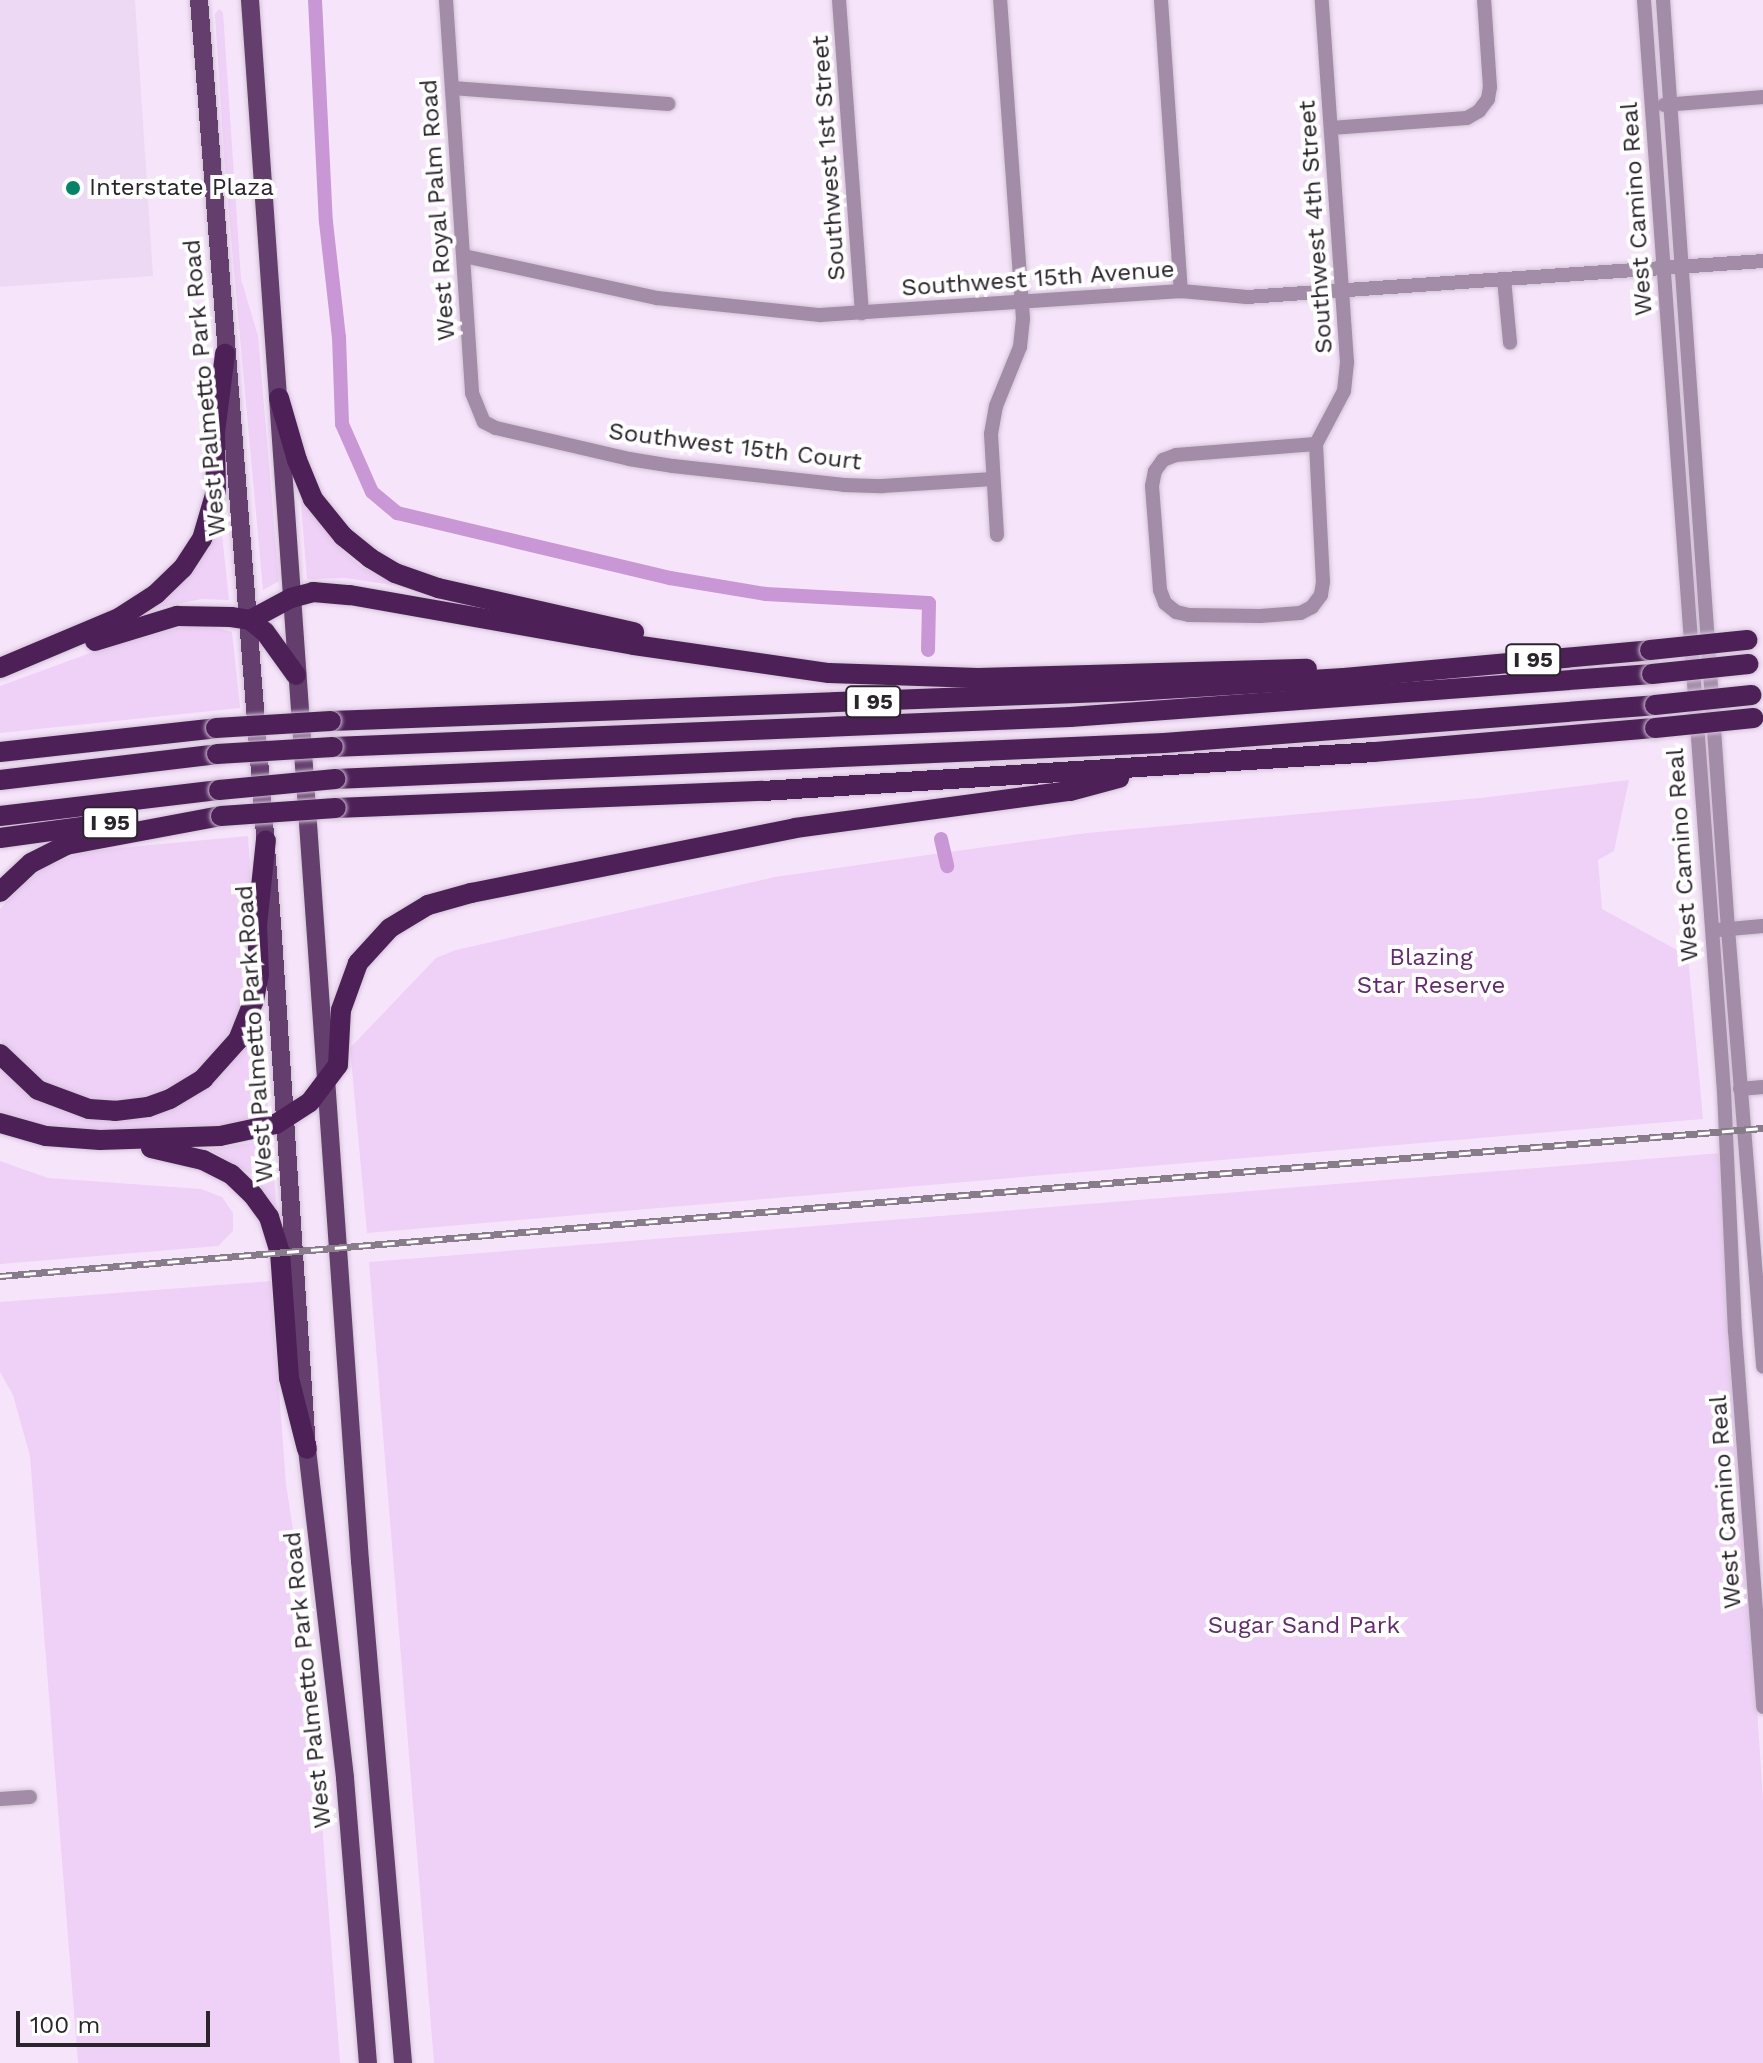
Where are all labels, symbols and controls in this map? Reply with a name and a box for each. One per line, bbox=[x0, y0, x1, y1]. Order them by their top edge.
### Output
street label: Southwest 1st Street bbox=[806, 34, 852, 282]
street label: West Royal Palm Road bbox=[414, 78, 462, 342]
street label: Southwest 4th Street bbox=[1293, 99, 1339, 355]
street label: West Camino Real bbox=[1615, 101, 1659, 317]
place label: Interstate Plaza bbox=[89, 174, 274, 202]
marker: Interstate Plaza bbox=[64, 179, 82, 197]
street label: West Palmetto Park Road bbox=[178, 238, 232, 538]
street label: Southwest 15th Avenue bbox=[900, 255, 1176, 303]
street label: Southwest 15th Court bbox=[607, 417, 863, 477]
road number: I 95 bbox=[1505, 642, 1561, 678]
road number: I 95 bbox=[845, 684, 901, 720]
street label: West Camino Real bbox=[1661, 747, 1705, 963]
road number: I 95 bbox=[82, 805, 138, 841]
street label: West Palmetto Park Road bbox=[230, 884, 280, 1184]
park label: Blazing Star Reserve bbox=[1356, 944, 1506, 1000]
street label: West Camino Real bbox=[1704, 1394, 1748, 1610]
street label: West Palmetto Park Road bbox=[278, 1530, 338, 1830]
park label: Sugar Sand Park bbox=[1208, 1612, 1400, 1640]
scale bar bbox=[20, 1995, 214, 2045]
text: 100 m bbox=[30, 2011, 100, 2039]

